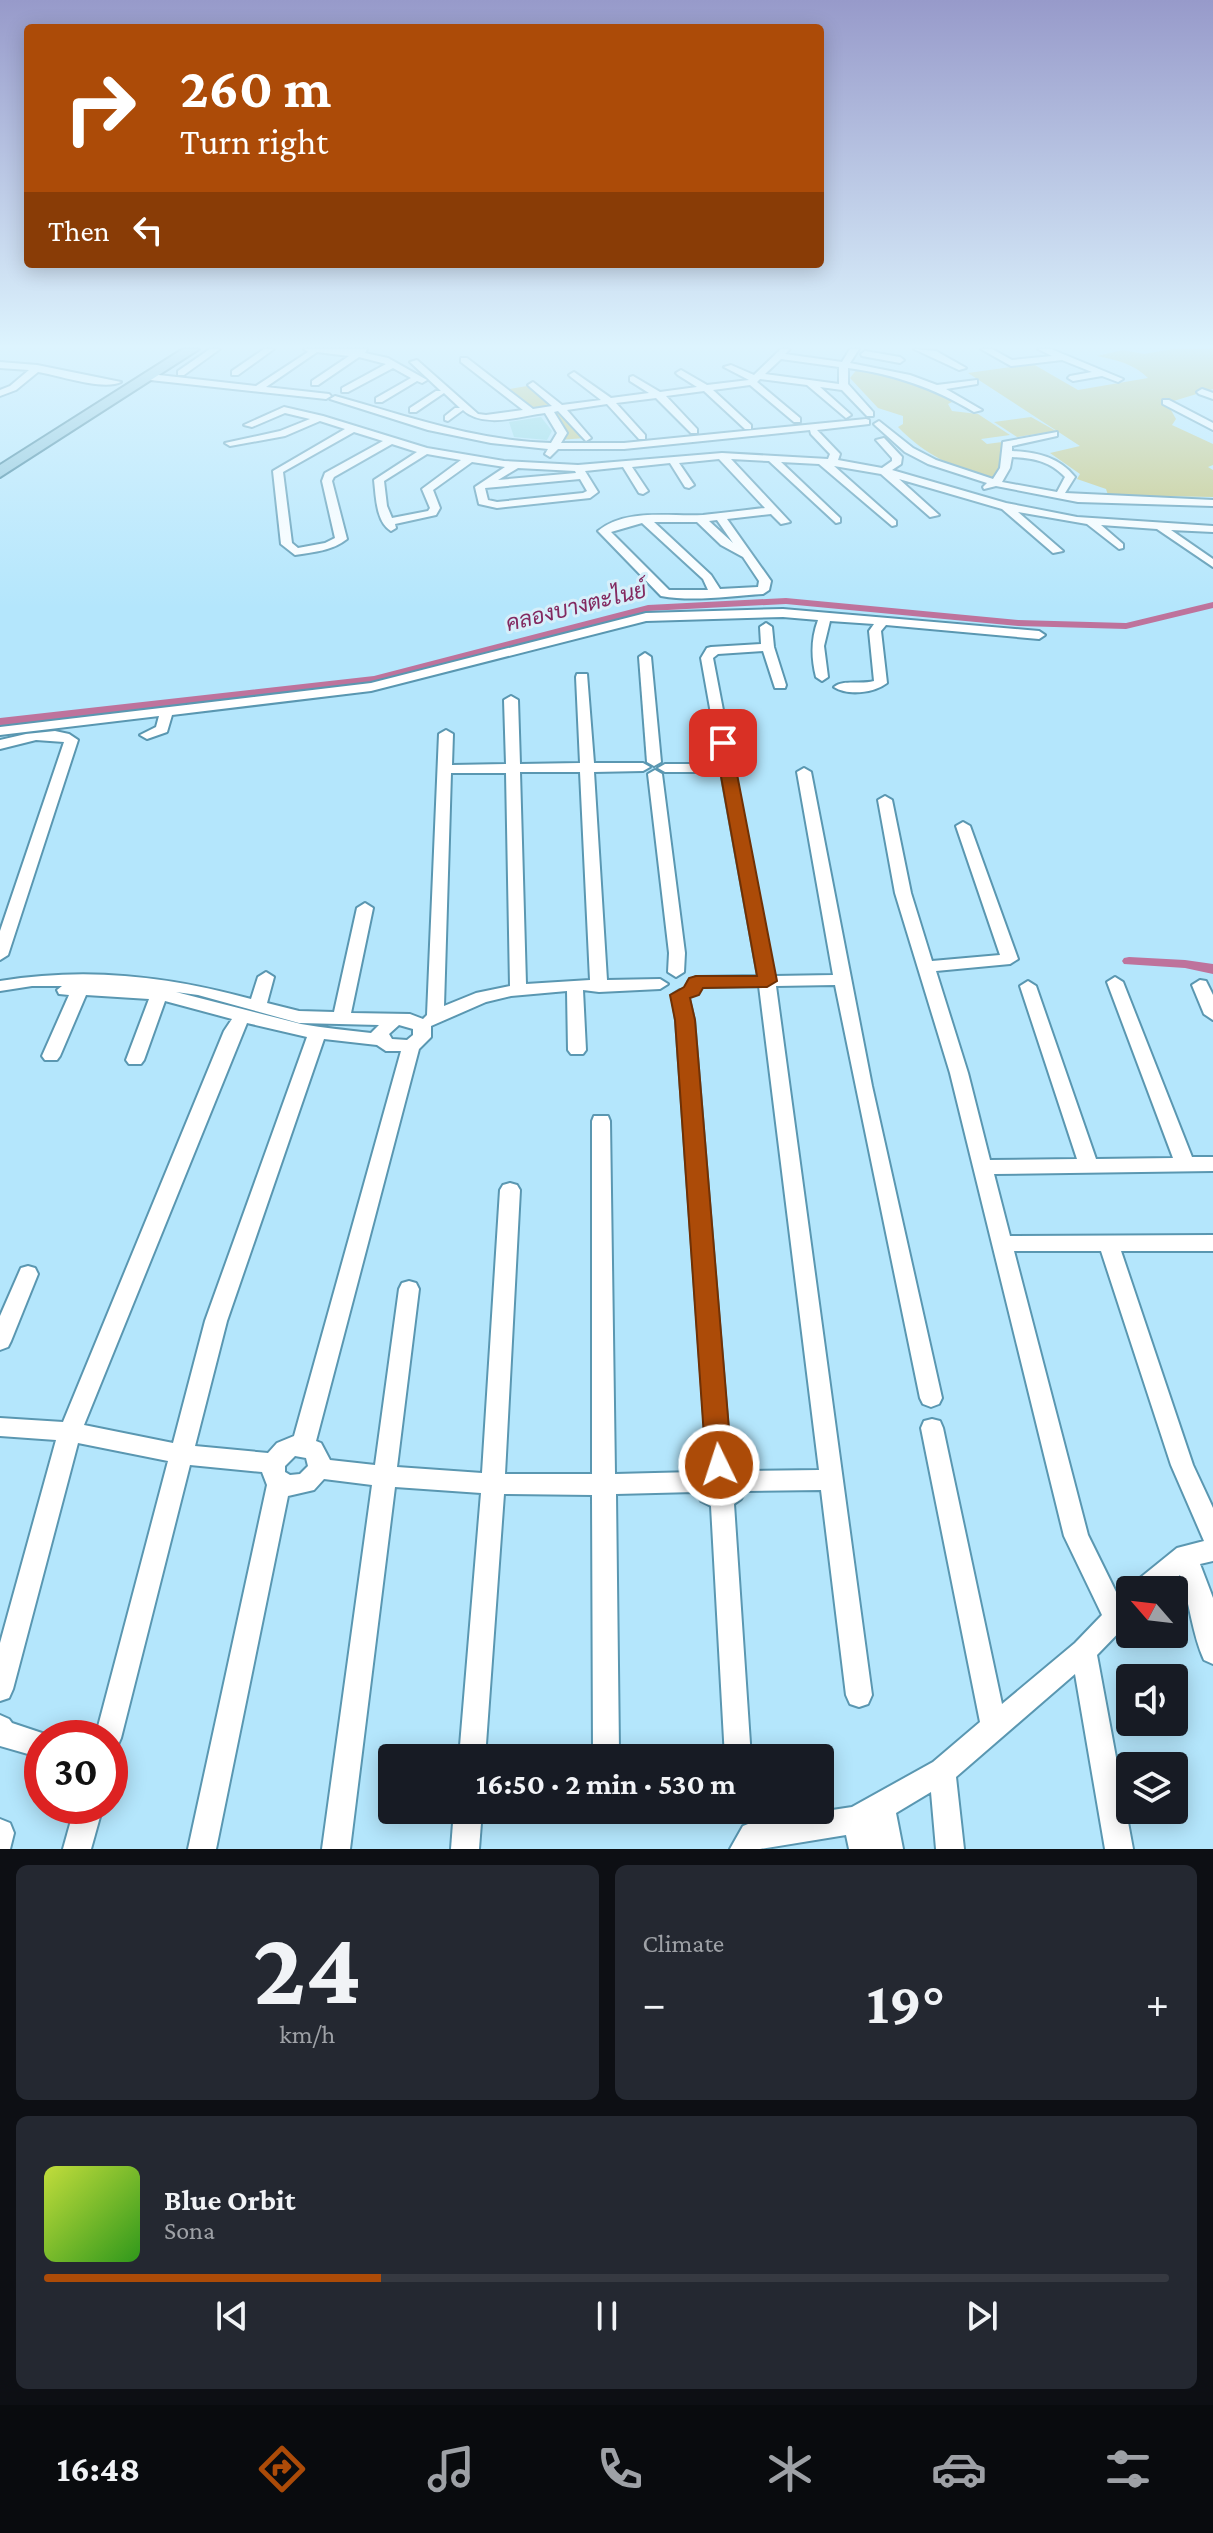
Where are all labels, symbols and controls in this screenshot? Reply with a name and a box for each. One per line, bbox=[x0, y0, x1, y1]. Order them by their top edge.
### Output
icon: right bbox=[48, 56, 152, 160]
text: 260 m bbox=[180, 57, 331, 119]
text: Turn right bbox=[180, 122, 328, 162]
icon: left bbox=[126, 208, 170, 252]
text: Then bbox=[48, 214, 110, 247]
water label: คลองบางตะไนย์ bbox=[503, 574, 652, 636]
pin bbox=[689, 709, 757, 777]
icon: arrive bbox=[701, 721, 745, 765]
position arrow bbox=[677, 1423, 761, 1507]
north arrow bbox=[1116, 1576, 1188, 1648]
map controls bbox=[1116, 1576, 1188, 1824]
button: sound bbox=[1116, 1664, 1188, 1736]
speed limit sign: 30 bbox=[24, 1720, 128, 1824]
button: layers bbox=[1116, 1752, 1188, 1824]
text: 16:50 · 2 min · 530 m bbox=[476, 1767, 736, 1800]
text: 24 bbox=[253, 1910, 362, 2025]
text: Climate bbox=[643, 1929, 724, 1958]
text: 19° bbox=[866, 1969, 945, 2036]
text: − bbox=[643, 1979, 666, 2027]
text: + bbox=[1146, 1979, 1169, 2027]
text: km/h bbox=[279, 2020, 335, 2049]
text: Blue Orbit bbox=[164, 2183, 295, 2216]
text: Sona bbox=[164, 2216, 215, 2245]
icon: previous bbox=[210, 2294, 254, 2338]
icon: pause bbox=[585, 2294, 629, 2338]
icon: next bbox=[960, 2294, 1004, 2338]
icon: directions bbox=[254, 2441, 310, 2497]
icon: music bbox=[423, 2441, 479, 2497]
icon: phone bbox=[592, 2441, 648, 2497]
icon: climate bbox=[762, 2441, 818, 2497]
icon: car bbox=[931, 2441, 987, 2497]
icon: filters bbox=[1100, 2441, 1156, 2497]
text: 16:48 bbox=[57, 2449, 140, 2489]

